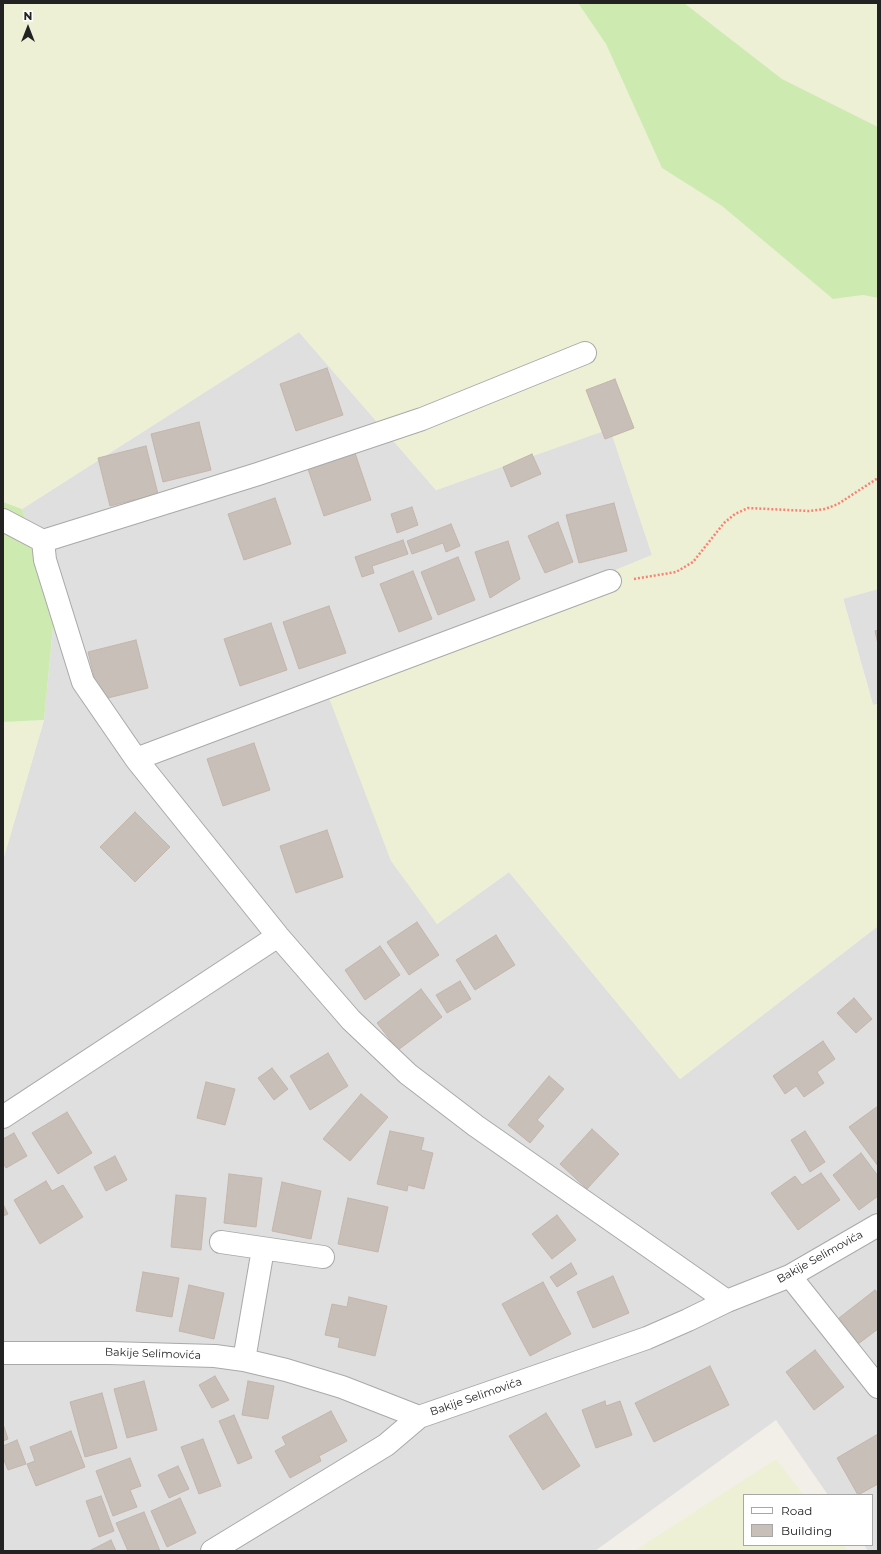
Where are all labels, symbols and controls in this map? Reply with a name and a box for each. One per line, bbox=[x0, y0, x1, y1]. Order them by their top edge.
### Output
north arrow bbox=[8, 8, 48, 48]
text: N bbox=[24, 9, 32, 23]
street label: Bakije Selimovića bbox=[775, 1228, 865, 1286]
street label: Bakije Selimovića bbox=[105, 1346, 201, 1362]
street label: Bakije Selimovića bbox=[428, 1375, 524, 1419]
legend bbox=[743, 1494, 873, 1546]
text: Road bbox=[781, 1503, 812, 1518]
text: Building bbox=[781, 1523, 832, 1538]

